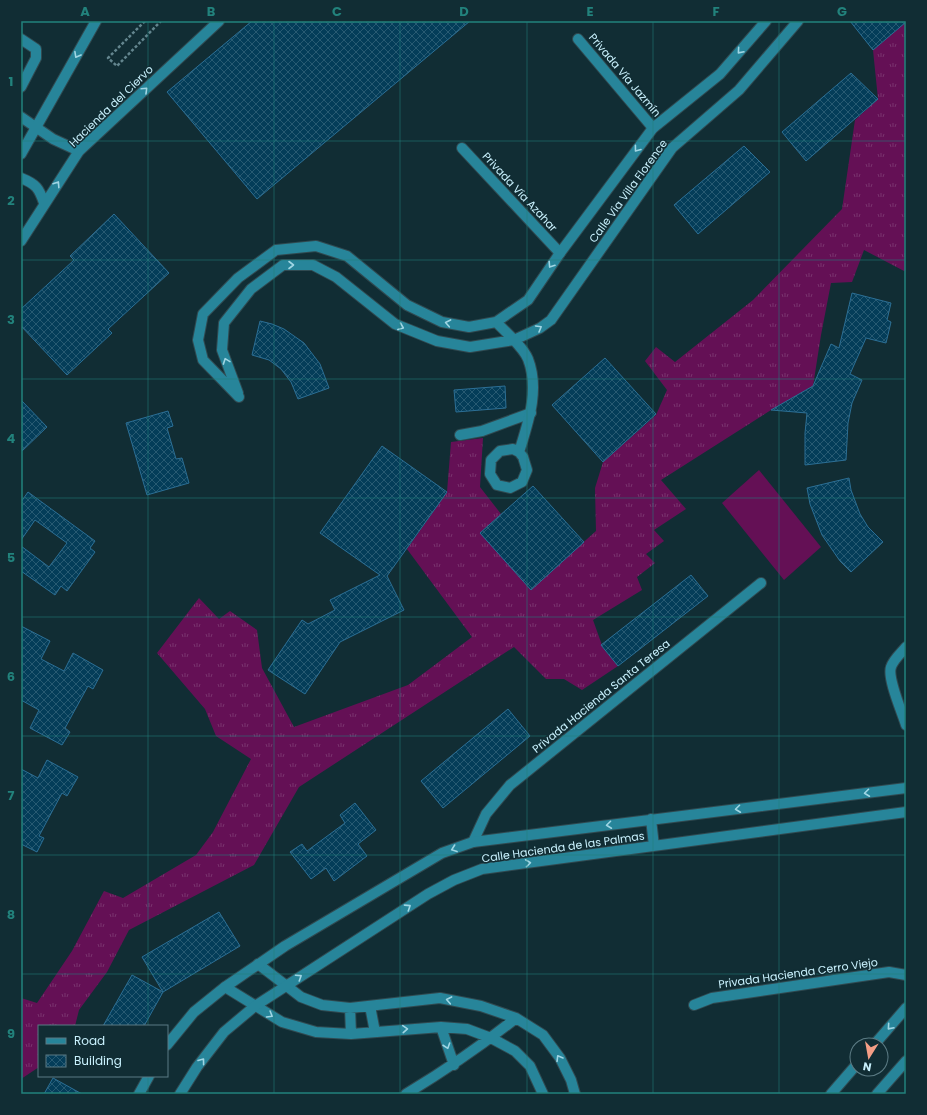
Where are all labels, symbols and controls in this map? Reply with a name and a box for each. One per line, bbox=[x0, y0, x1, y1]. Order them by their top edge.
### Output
text: A bbox=[80, 2, 90, 21]
text: B bbox=[207, 2, 216, 21]
text: C bbox=[332, 2, 342, 21]
text: D bbox=[459, 2, 469, 21]
text: E bbox=[586, 2, 594, 21]
text: F bbox=[712, 2, 720, 21]
text: G bbox=[837, 2, 847, 21]
street label: Privada Vía Jazmín bbox=[585, 30, 665, 120]
one-way arrow bbox=[738, 46, 745, 53]
one-way arrow bbox=[74, 51, 81, 58]
street label: Hacienda del Ciervo bbox=[65, 62, 157, 150]
text: 1 bbox=[9, 72, 13, 91]
one-way arrow bbox=[140, 87, 147, 94]
street label: Calle Via Villa Florence bbox=[585, 136, 671, 246]
one-way arrow bbox=[635, 145, 642, 152]
street label: Privada Vía Azahar bbox=[479, 149, 561, 235]
one-way arrow bbox=[52, 182, 59, 189]
text: 2 bbox=[7, 191, 15, 210]
one-way arrow bbox=[288, 261, 294, 269]
one-way arrow bbox=[549, 261, 556, 268]
text: 3 bbox=[7, 310, 15, 329]
one-way arrow bbox=[445, 320, 451, 328]
one-way arrow bbox=[398, 322, 405, 330]
one-way arrow bbox=[535, 326, 542, 333]
one-way arrow bbox=[222, 357, 231, 364]
text: 4 bbox=[7, 429, 16, 448]
text: 5 bbox=[7, 548, 15, 567]
street label: Privada Hacienda Santa Teresa bbox=[529, 635, 673, 757]
text: 6 bbox=[7, 667, 15, 686]
text: 7 bbox=[8, 786, 15, 805]
one-way arrow bbox=[864, 788, 870, 797]
one-way arrow bbox=[735, 804, 741, 813]
one-way arrow bbox=[606, 820, 612, 829]
street label: Calle Hacienda de las Palmas bbox=[481, 828, 646, 866]
one-way arrow bbox=[450, 845, 457, 853]
one-way arrow bbox=[525, 858, 531, 867]
one-way arrow bbox=[404, 904, 411, 912]
text: 8 bbox=[7, 905, 15, 924]
street label: Privada Hacienda Cerro Viejo bbox=[717, 954, 879, 992]
one-way arrow bbox=[295, 975, 302, 982]
one-way arrow bbox=[446, 996, 452, 1004]
one-way arrow bbox=[266, 1011, 273, 1018]
one-way arrow bbox=[888, 1022, 895, 1029]
text: 9 bbox=[7, 1024, 15, 1043]
legend bbox=[38, 1025, 168, 1077]
one-way arrow bbox=[402, 1025, 408, 1034]
text: Road bbox=[74, 1032, 105, 1049]
north arrow bbox=[849, 1037, 889, 1077]
one-way arrow bbox=[443, 1042, 451, 1049]
text: Building bbox=[74, 1052, 122, 1069]
one-way arrow bbox=[557, 1055, 564, 1062]
text: N bbox=[862, 1058, 873, 1075]
one-way arrow bbox=[197, 1059, 204, 1066]

